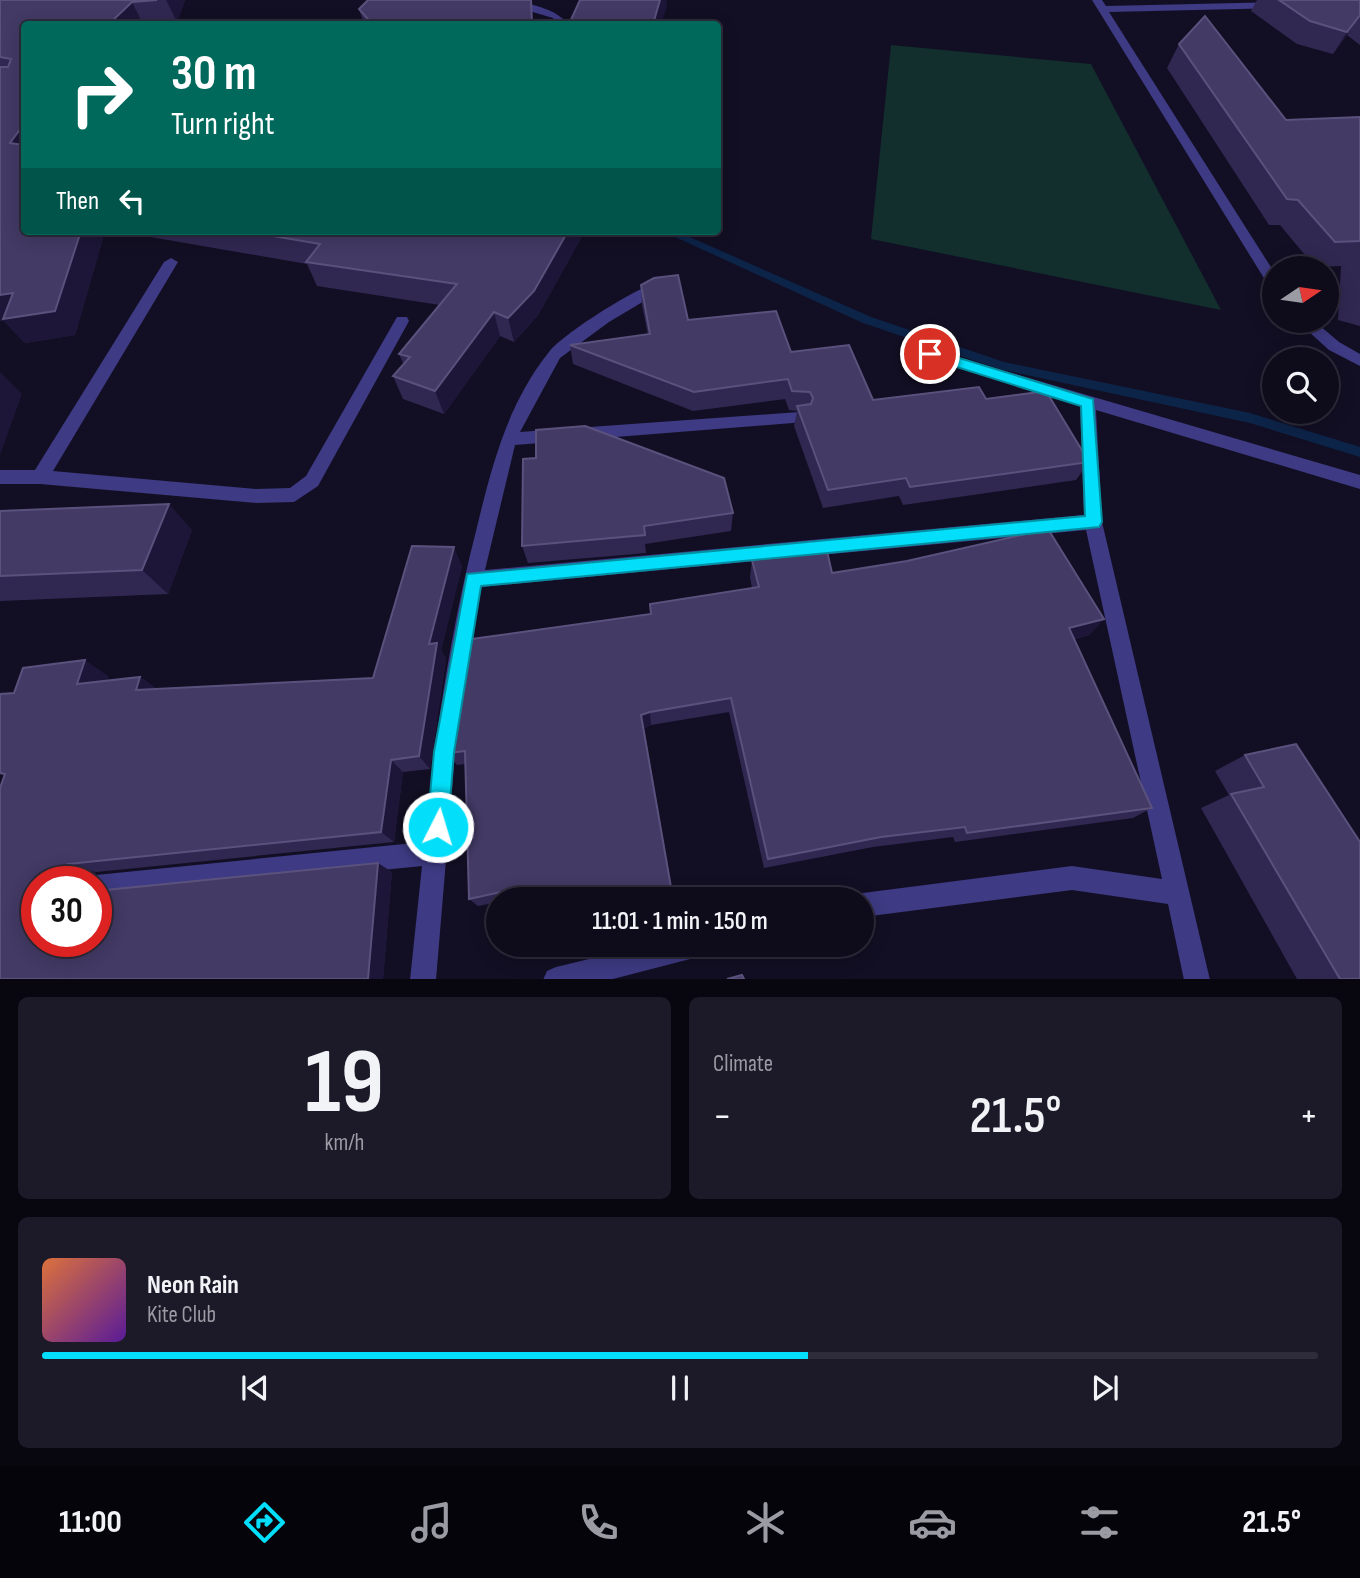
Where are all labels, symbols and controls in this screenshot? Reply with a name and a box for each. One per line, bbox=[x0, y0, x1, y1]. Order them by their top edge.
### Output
text: 30 m bbox=[171, 45, 256, 104]
icon: right bbox=[56, 49, 147, 140]
text: Turn right bbox=[171, 105, 275, 144]
icon: left bbox=[113, 182, 151, 220]
text: Then bbox=[56, 186, 99, 217]
north arrow bbox=[1262, 256, 1339, 332]
map controls bbox=[1262, 256, 1339, 424]
pin bbox=[900, 324, 960, 384]
icon: arrive bbox=[911, 335, 949, 373]
button: search bbox=[1262, 347, 1339, 424]
position arrow bbox=[401, 790, 475, 864]
speed limit sign: 30 bbox=[21, 866, 112, 957]
text: 11:01 · 1 min · 150 m bbox=[592, 906, 768, 937]
text: 19 bbox=[305, 1029, 384, 1138]
text: Climate bbox=[713, 1050, 773, 1078]
text: 21.5° bbox=[970, 1085, 1061, 1148]
text: − bbox=[713, 1094, 732, 1139]
text: + bbox=[1299, 1094, 1318, 1139]
text: km/h bbox=[325, 1129, 364, 1157]
text: Neon Rain bbox=[147, 1270, 239, 1301]
text: Kite Club bbox=[147, 1301, 216, 1329]
icon: previous bbox=[236, 1369, 274, 1407]
icon: pause bbox=[661, 1369, 699, 1407]
icon: next bbox=[1086, 1369, 1124, 1407]
icon: directions bbox=[240, 1498, 289, 1547]
icon: music bbox=[407, 1498, 456, 1547]
icon: phone bbox=[574, 1498, 623, 1547]
icon: climate bbox=[741, 1498, 790, 1547]
icon: car bbox=[908, 1498, 957, 1547]
icon: filters bbox=[1075, 1498, 1124, 1547]
text: 11:00 bbox=[59, 1503, 122, 1542]
text: 21.5° bbox=[1242, 1503, 1301, 1542]

